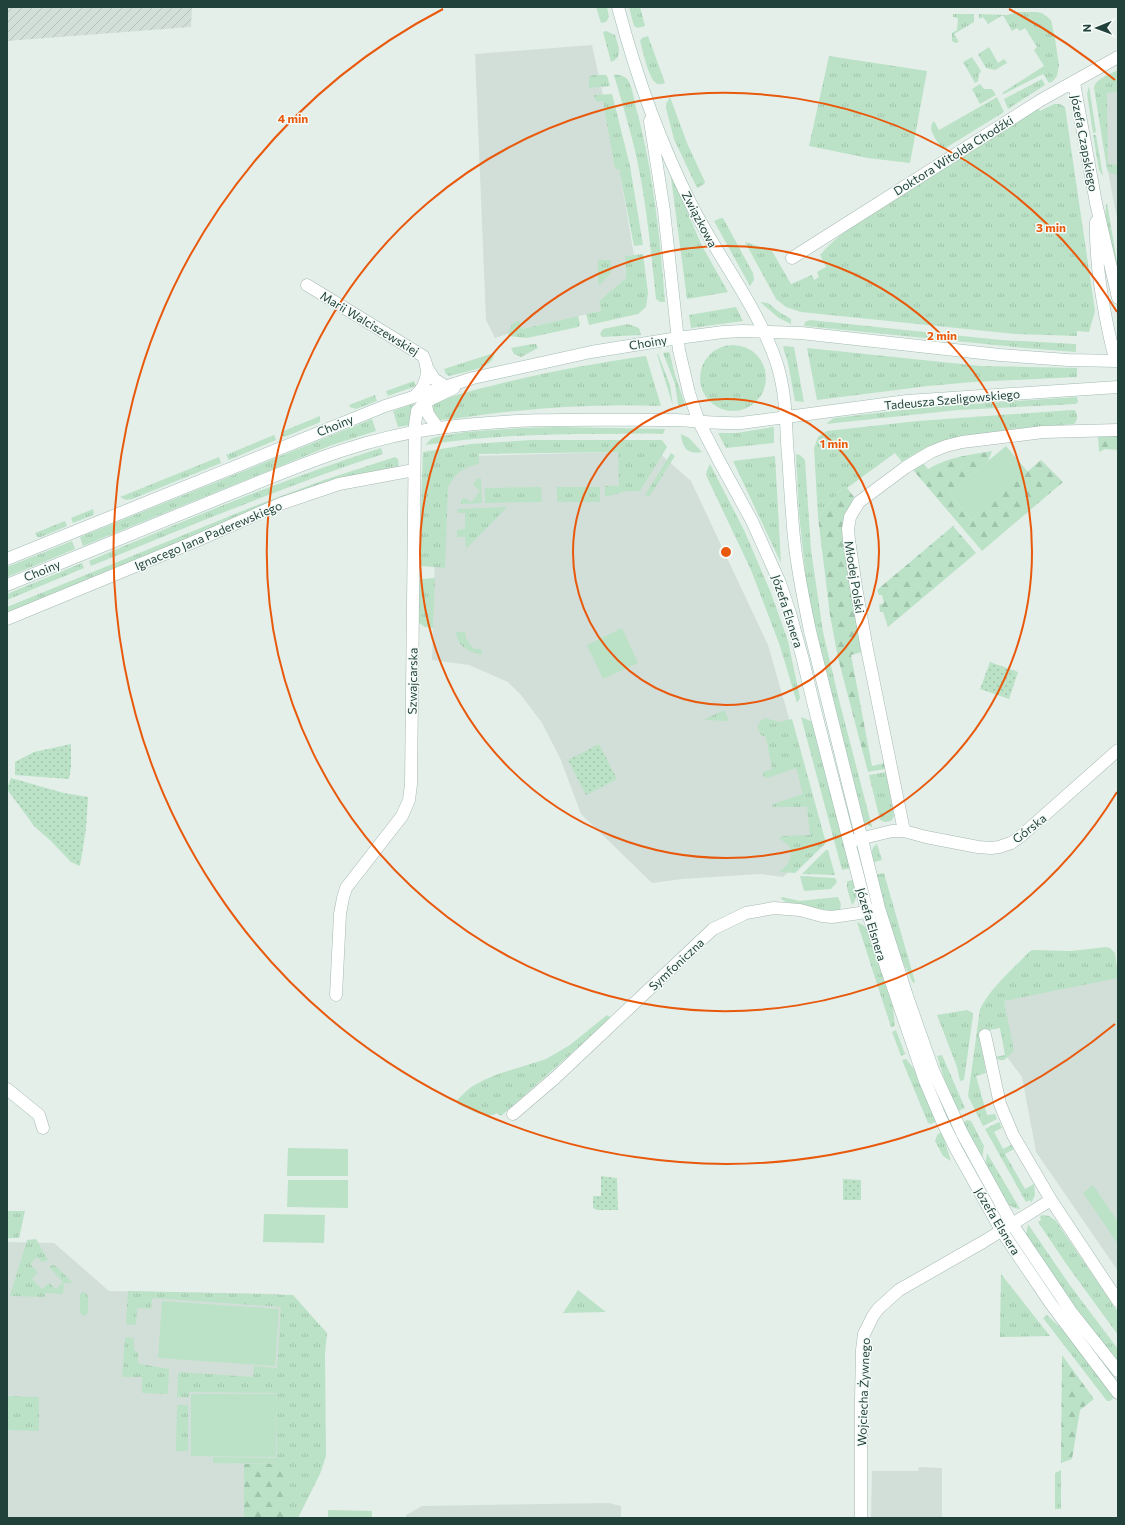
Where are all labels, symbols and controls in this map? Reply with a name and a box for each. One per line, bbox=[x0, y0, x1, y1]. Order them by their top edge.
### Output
north arrow bbox=[1077, 8, 1117, 48]
text: N bbox=[1080, 24, 1093, 32]
street label: Józefa Czapskiego bbox=[1068, 93, 1101, 193]
text: 4 min bbox=[278, 111, 308, 125]
street label: Doktora Witolda Chodźki bbox=[891, 112, 1015, 198]
street label: Związkowa bbox=[679, 189, 721, 249]
text: 3 min bbox=[1036, 220, 1066, 234]
street label: Marii Walciszewskiej bbox=[318, 288, 422, 358]
text: 2 min bbox=[927, 328, 957, 342]
street label: Choiny bbox=[628, 332, 668, 352]
street label: Tadeusza Szeligowskiego bbox=[884, 386, 1020, 412]
street label: Choiny bbox=[315, 411, 355, 439]
text: 1 min bbox=[820, 436, 848, 450]
street label: Ignacego Jana Paderewskiego bbox=[132, 498, 284, 573]
street label: Młodej Polski bbox=[842, 540, 868, 614]
centre of rings bbox=[719, 545, 733, 559]
street label: Choiny bbox=[22, 556, 62, 584]
street label: Józefa Elsnera bbox=[769, 573, 806, 650]
street label: Szwajcarska bbox=[404, 647, 420, 715]
street label: Górska bbox=[1009, 811, 1049, 845]
street label: Józefa Elsnera bbox=[853, 886, 890, 963]
street label: Symfoniczna bbox=[646, 935, 706, 993]
street label: Józefa Elsnera bbox=[972, 1185, 1024, 1258]
street label: Wojciecha Żywnego bbox=[854, 1338, 872, 1446]

